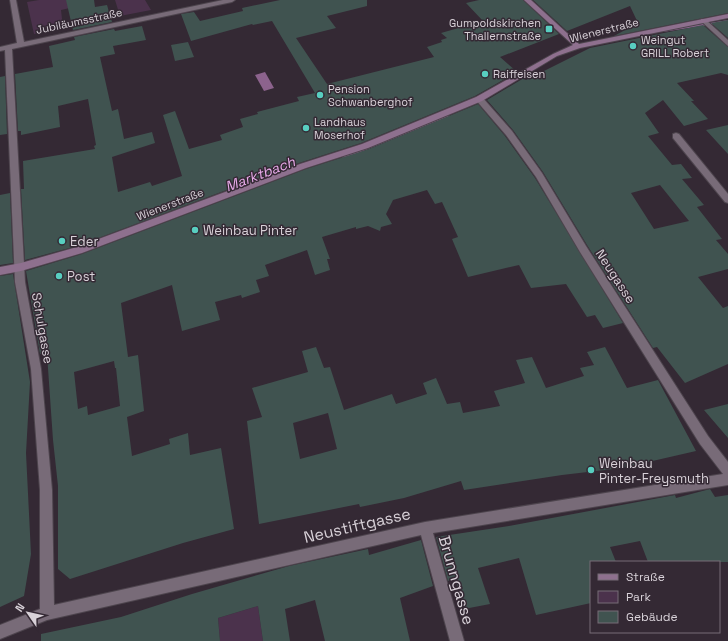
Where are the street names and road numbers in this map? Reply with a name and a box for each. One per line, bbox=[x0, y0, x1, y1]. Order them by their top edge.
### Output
street label: Jubiläumsstraße bbox=[34, 5, 124, 37]
street label: Wienerstraße bbox=[568, 15, 640, 45]
street label: Wienerstraße bbox=[135, 185, 205, 223]
street label: Neugasse bbox=[592, 246, 639, 307]
street label: Schulgasse bbox=[28, 291, 57, 365]
street label: Neustiftgasse bbox=[302, 503, 413, 548]
street label: Brunngasse bbox=[434, 533, 479, 627]

